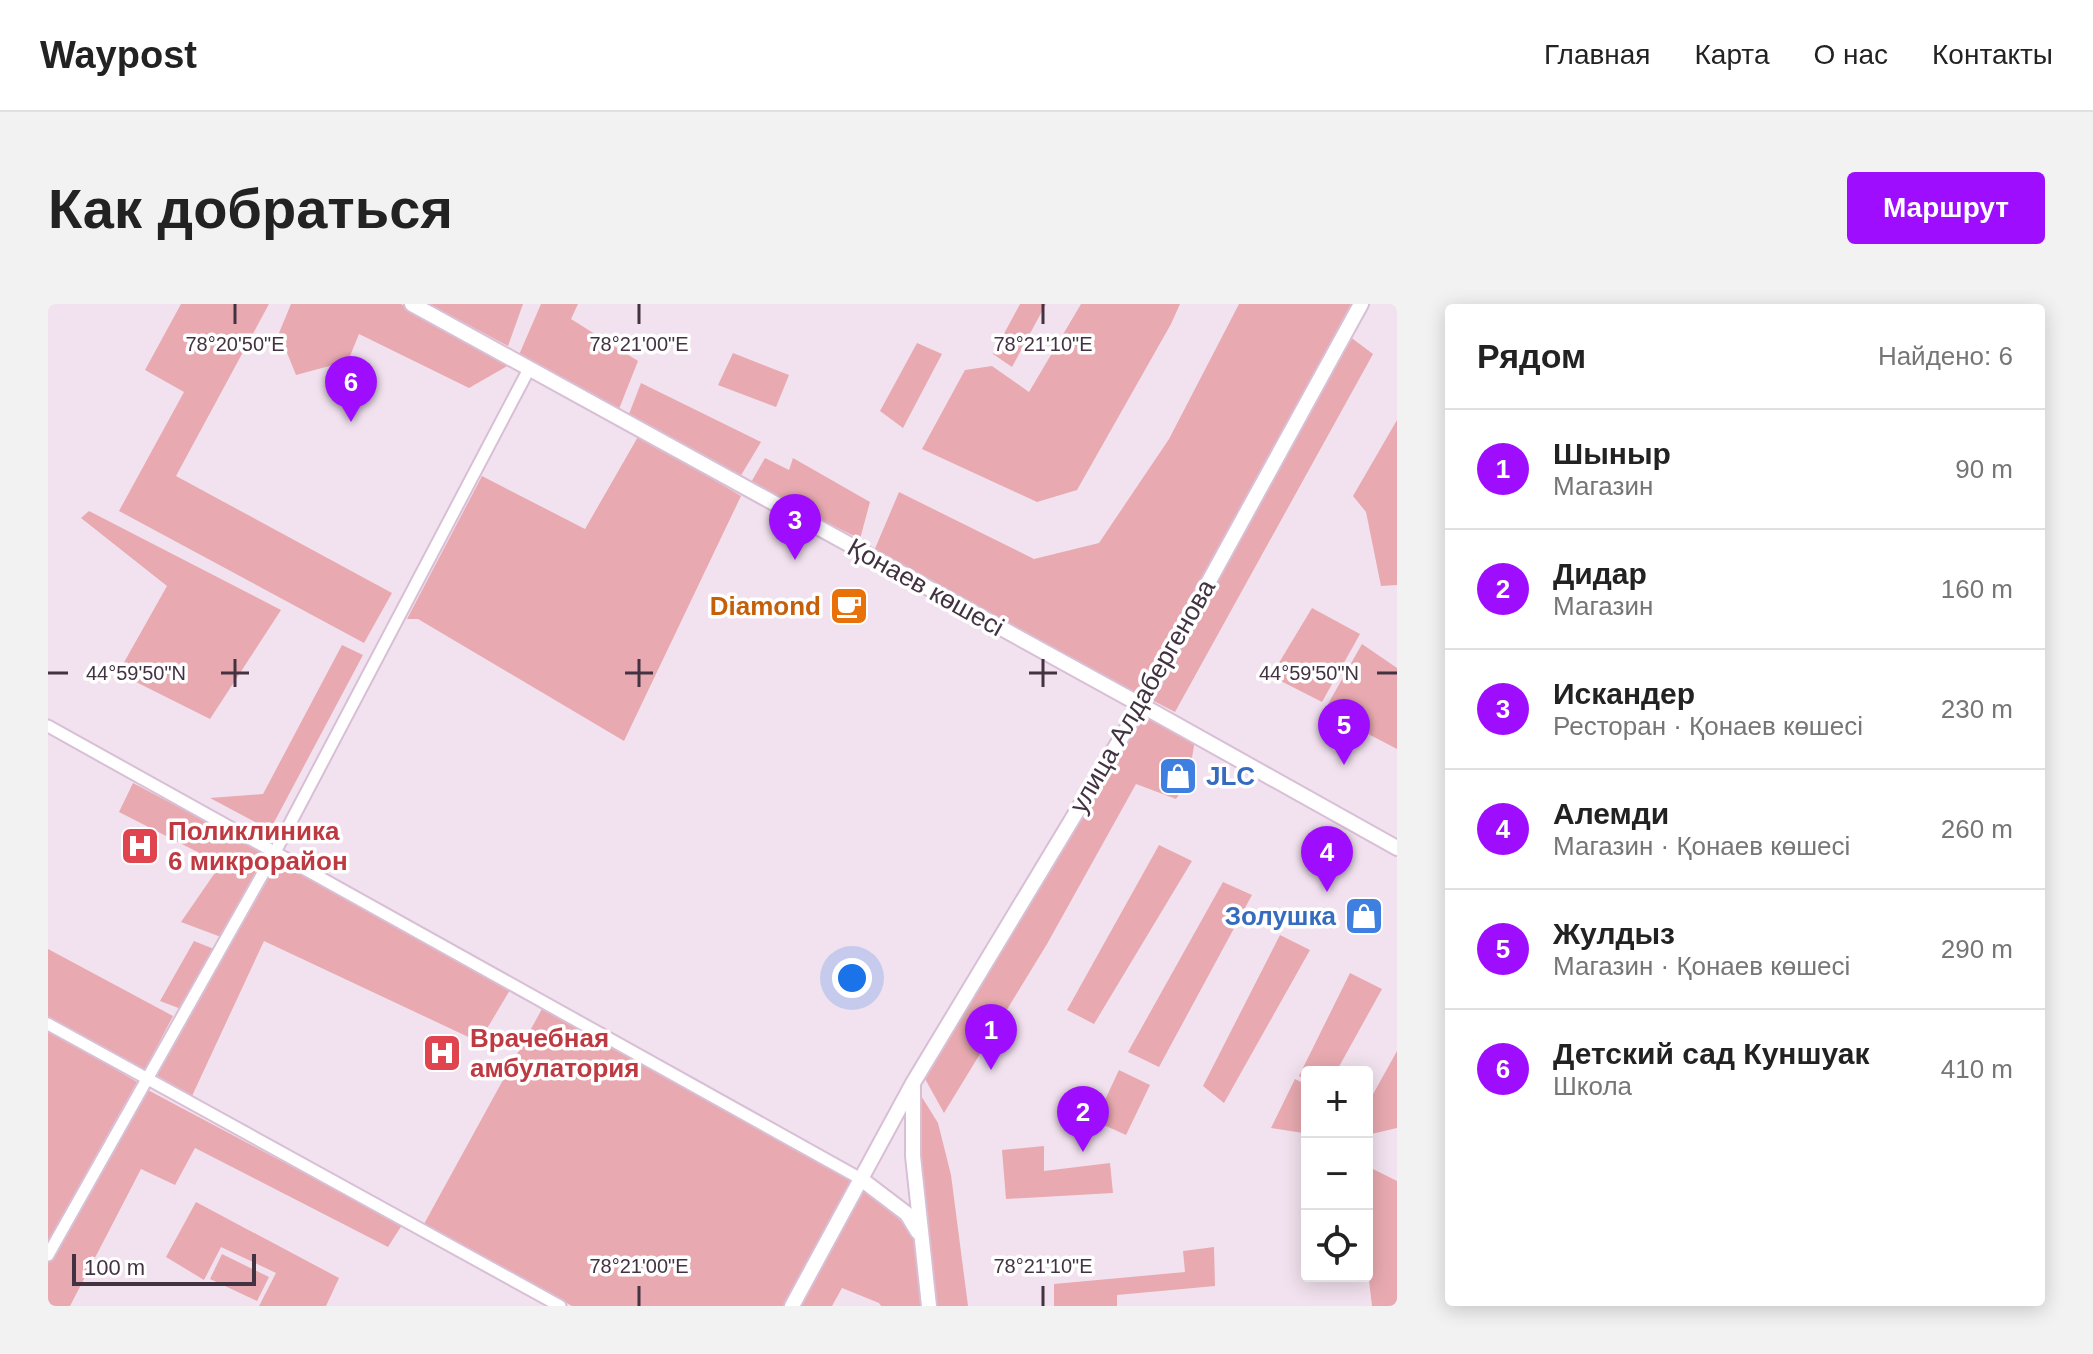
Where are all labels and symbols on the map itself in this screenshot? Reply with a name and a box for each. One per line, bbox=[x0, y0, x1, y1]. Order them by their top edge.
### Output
text: 78°20'50"E bbox=[186, 333, 285, 355]
text: 78°21'00"E bbox=[590, 333, 689, 355]
text: 78°21'10"E bbox=[994, 333, 1093, 355]
pin: 6 bbox=[325, 356, 377, 422]
pin: 3 bbox=[769, 494, 821, 560]
street label: Қонаев көшесі bbox=[843, 532, 1009, 642]
street label: улица Алдабергенова bbox=[1063, 573, 1221, 818]
cafe icon: Diamond bbox=[828, 585, 870, 627]
place label: Diamond bbox=[710, 591, 821, 621]
text: 44°59'50"N bbox=[86, 662, 186, 684]
text: 44°59'50"N bbox=[1259, 662, 1359, 684]
pin: 5 bbox=[1318, 699, 1370, 765]
shop icon: JLC bbox=[1157, 755, 1199, 797]
place label: JLC bbox=[1206, 761, 1255, 791]
place label: Поликлиника 6 микрорайон bbox=[168, 816, 348, 876]
hospital icon: Поликлиника 6 микрорайон bbox=[119, 825, 161, 867]
pin: 4 bbox=[1301, 826, 1353, 892]
shop icon: Золушка bbox=[1343, 895, 1385, 937]
place label: Золушка bbox=[1225, 901, 1337, 931]
your location bbox=[832, 958, 872, 998]
pin: 1 bbox=[965, 1004, 1017, 1070]
place label: Врачебная амбулатория bbox=[470, 1023, 639, 1083]
hospital icon: Врачебная амбулатория bbox=[421, 1032, 463, 1074]
pin: 2 bbox=[1057, 1086, 1109, 1152]
scale bar bbox=[72, 1250, 256, 1286]
text: 78°21'00"E bbox=[590, 1255, 689, 1277]
text: 78°21'10"E bbox=[994, 1255, 1093, 1277]

